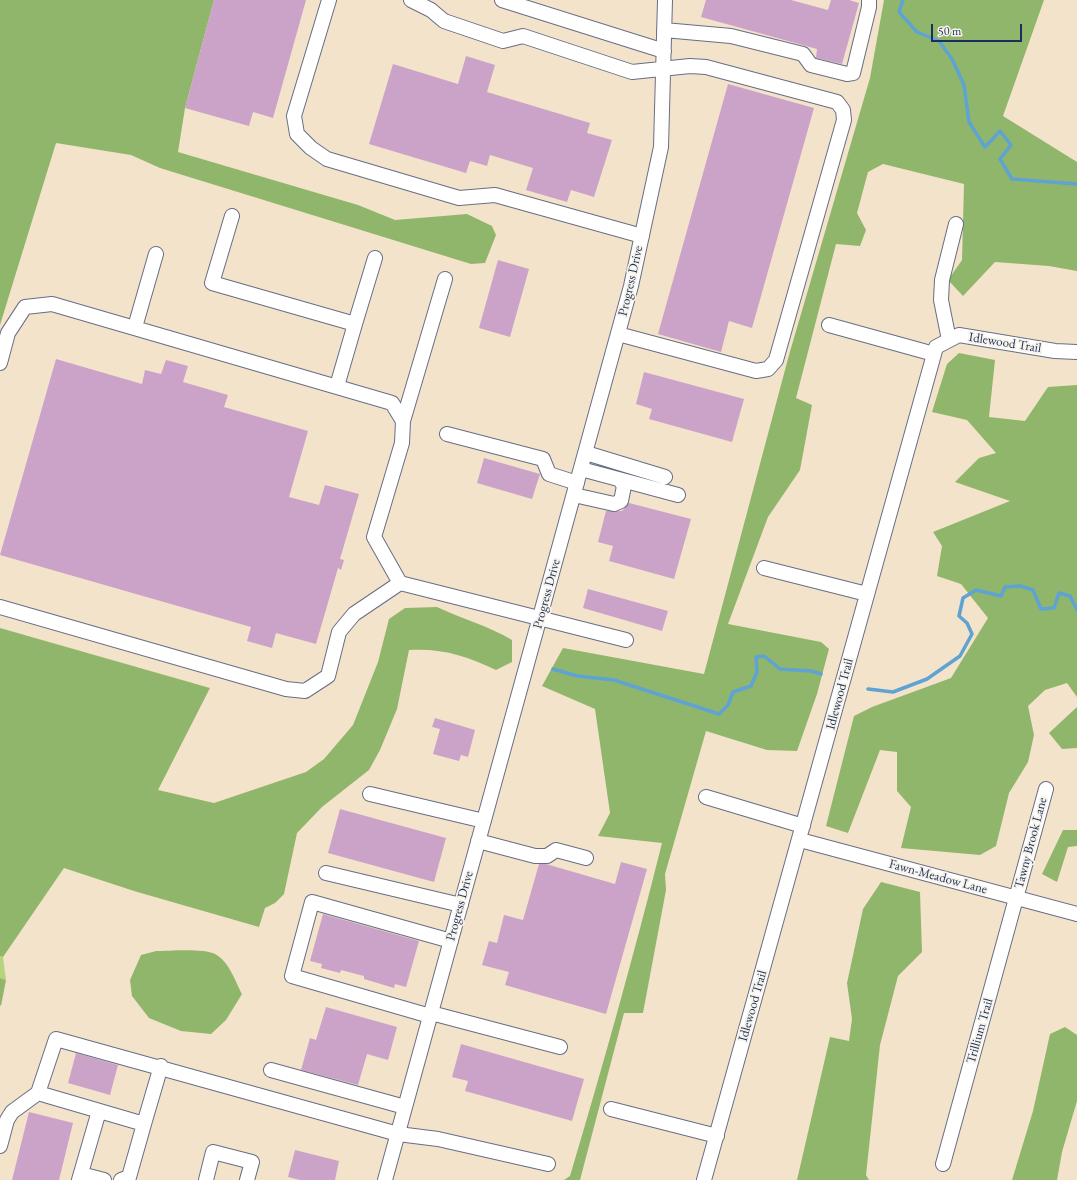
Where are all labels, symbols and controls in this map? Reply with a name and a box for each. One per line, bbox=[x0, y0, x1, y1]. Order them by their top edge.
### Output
scale bar bbox=[933, 16, 1024, 42]
text: 50 m bbox=[938, 23, 961, 39]
street label: Progress Drive bbox=[615, 244, 647, 318]
street label: Idlewood Trail bbox=[968, 330, 1042, 356]
street label: Progress Drive bbox=[530, 557, 564, 631]
street label: Idlewood Trail bbox=[823, 657, 857, 731]
street label: Tawny Brook Lane bbox=[1011, 796, 1051, 890]
street label: Fawn-Meadow Lane bbox=[887, 856, 989, 898]
street label: Progress Drive bbox=[443, 869, 477, 943]
street label: Idlewood Trail bbox=[735, 969, 771, 1043]
street label: Trillium Trail bbox=[963, 997, 997, 1065]

